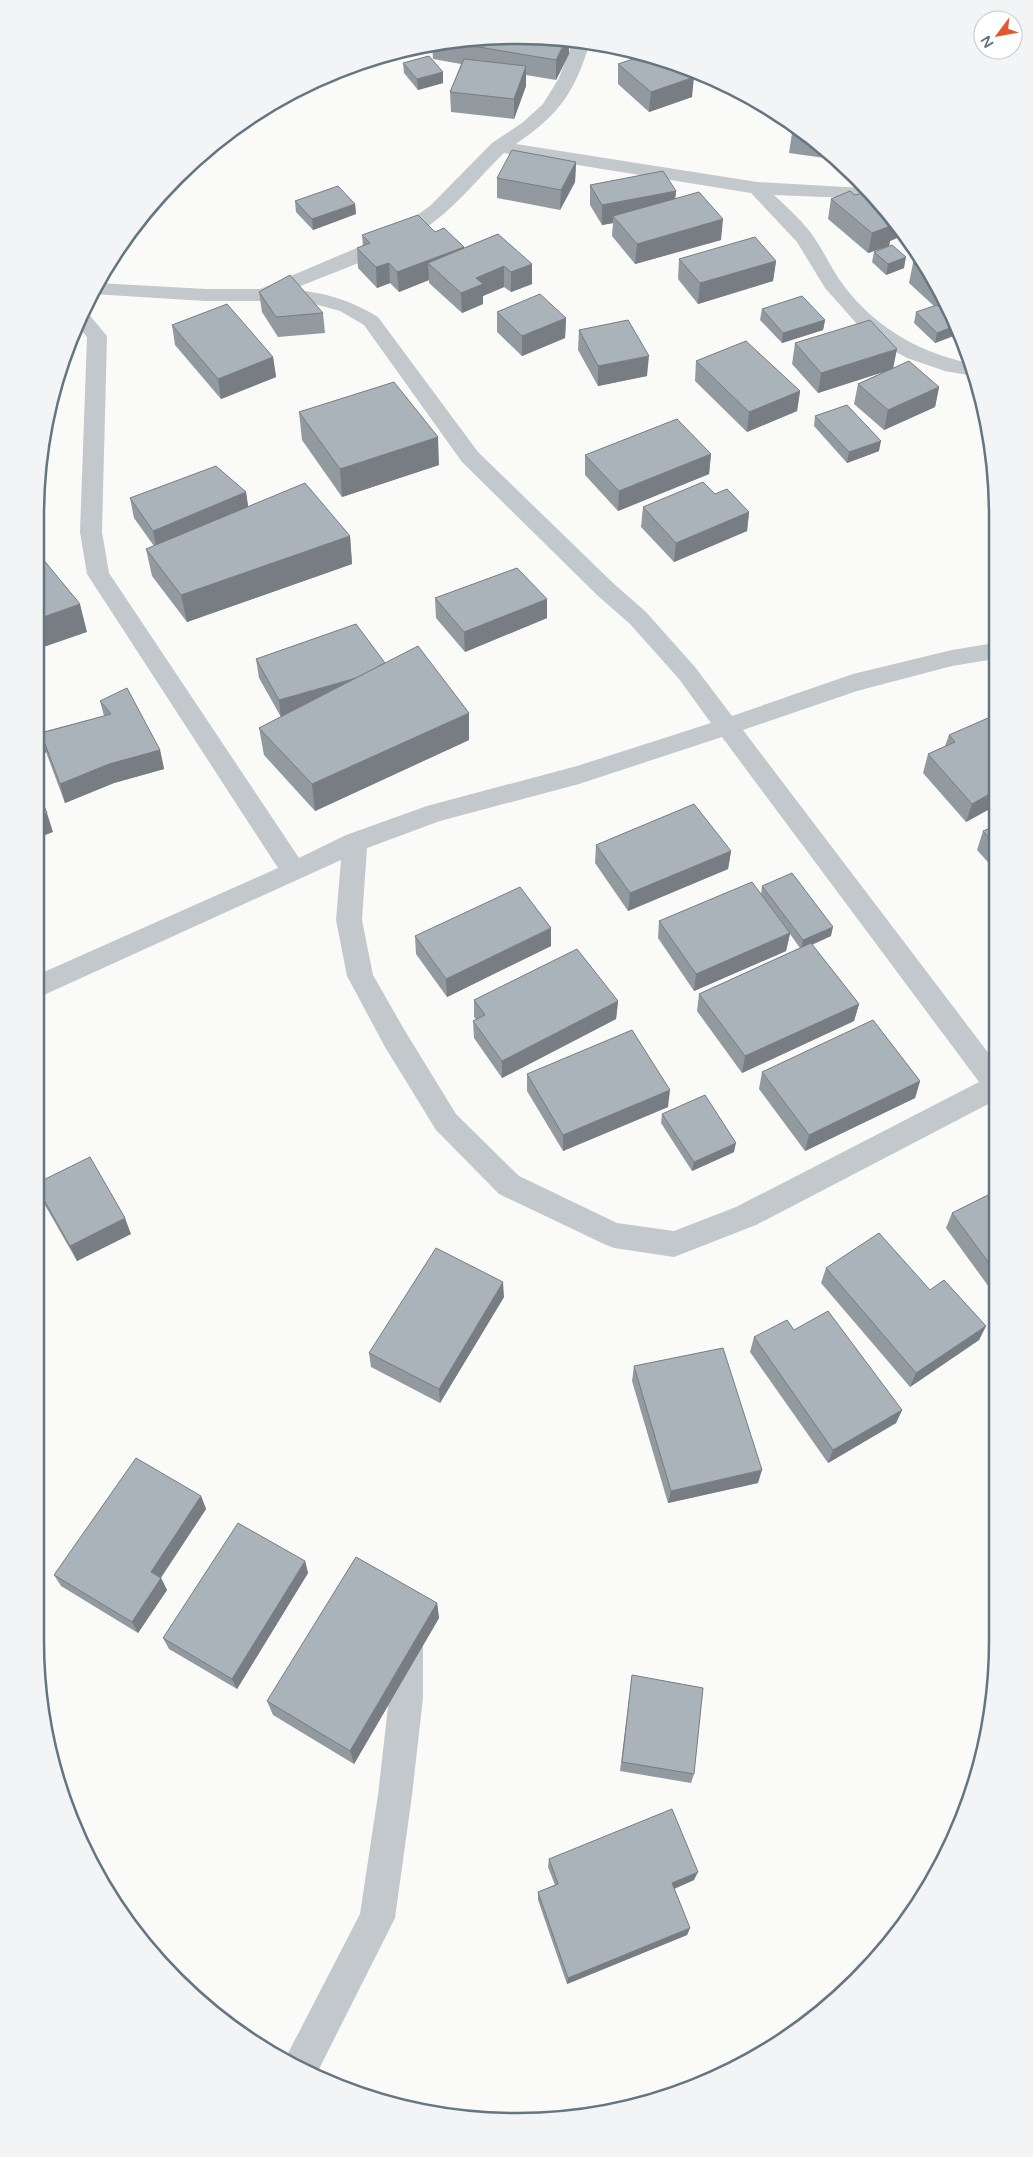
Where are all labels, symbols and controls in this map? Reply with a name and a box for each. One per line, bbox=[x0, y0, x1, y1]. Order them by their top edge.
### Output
north arrow bbox=[973, 10, 1023, 60]
text: N bbox=[977, 32, 998, 51]

